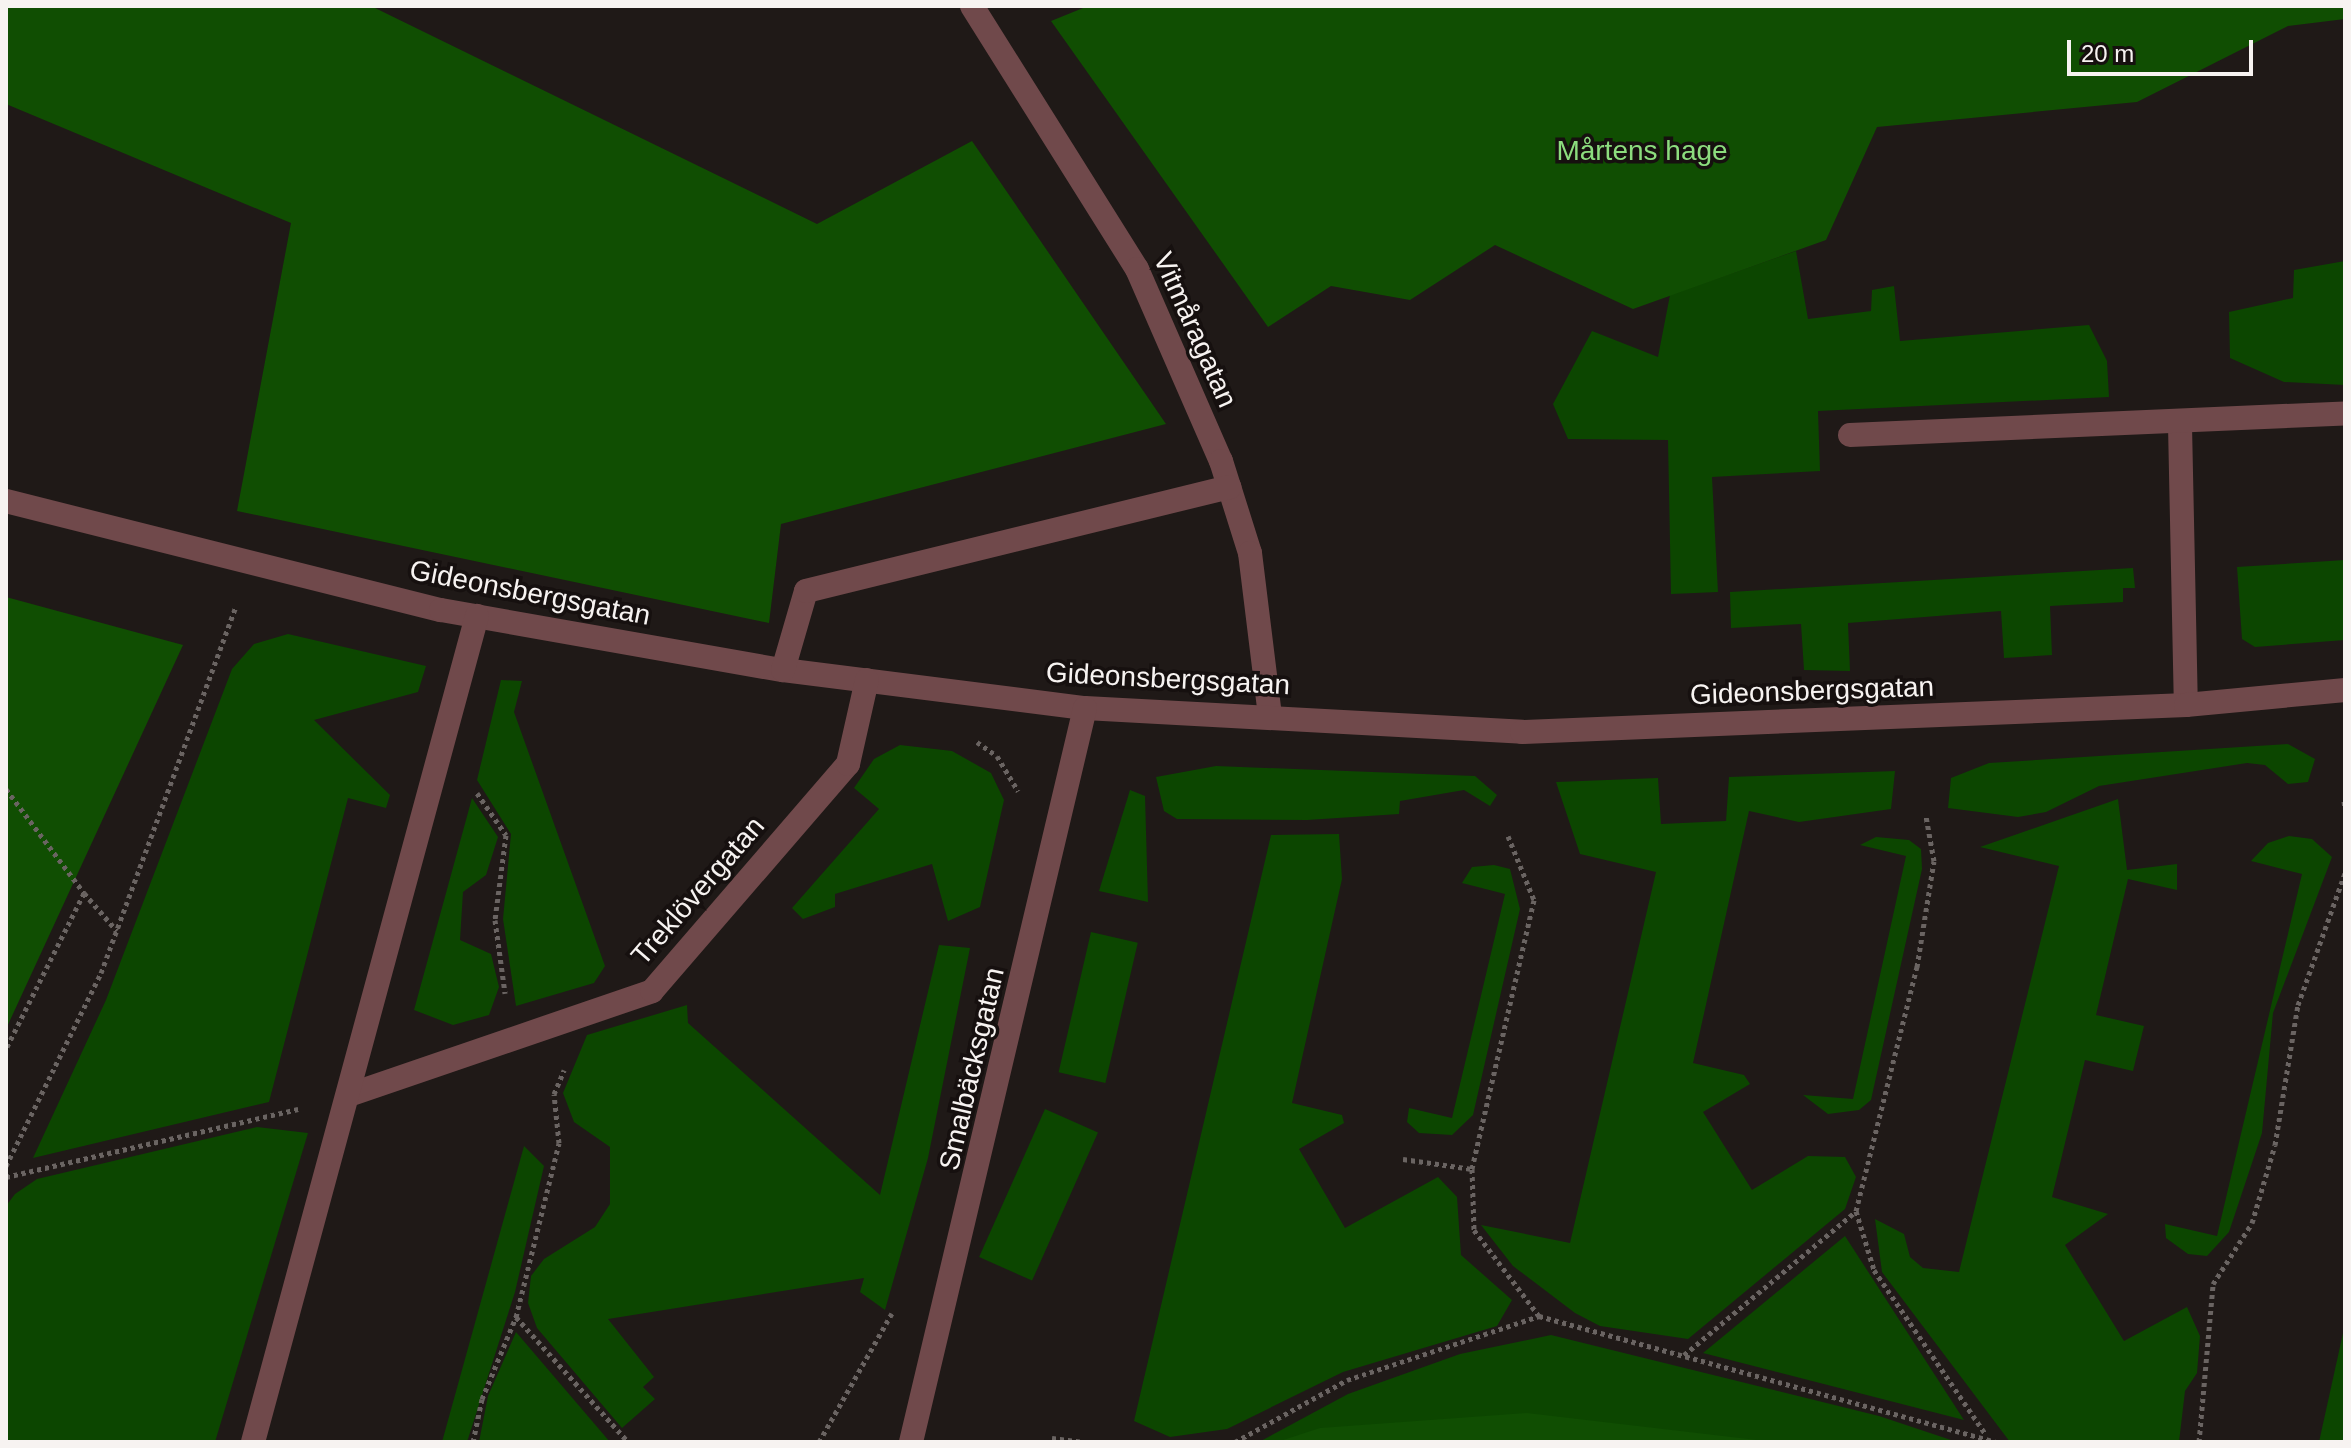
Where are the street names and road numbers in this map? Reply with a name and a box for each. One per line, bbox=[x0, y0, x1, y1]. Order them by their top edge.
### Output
street label: Vitmåragatan bbox=[1146, 247, 1244, 413]
street label: Gideonsbergsgatan bbox=[407, 553, 653, 633]
street label: Gideonsbergsgatan bbox=[1045, 656, 1291, 702]
street label: Gideonsbergsgatan bbox=[1689, 670, 1935, 712]
street label: Treklövergatan bbox=[624, 810, 772, 972]
street label: Smalbäcksgatan bbox=[932, 964, 1012, 1174]

